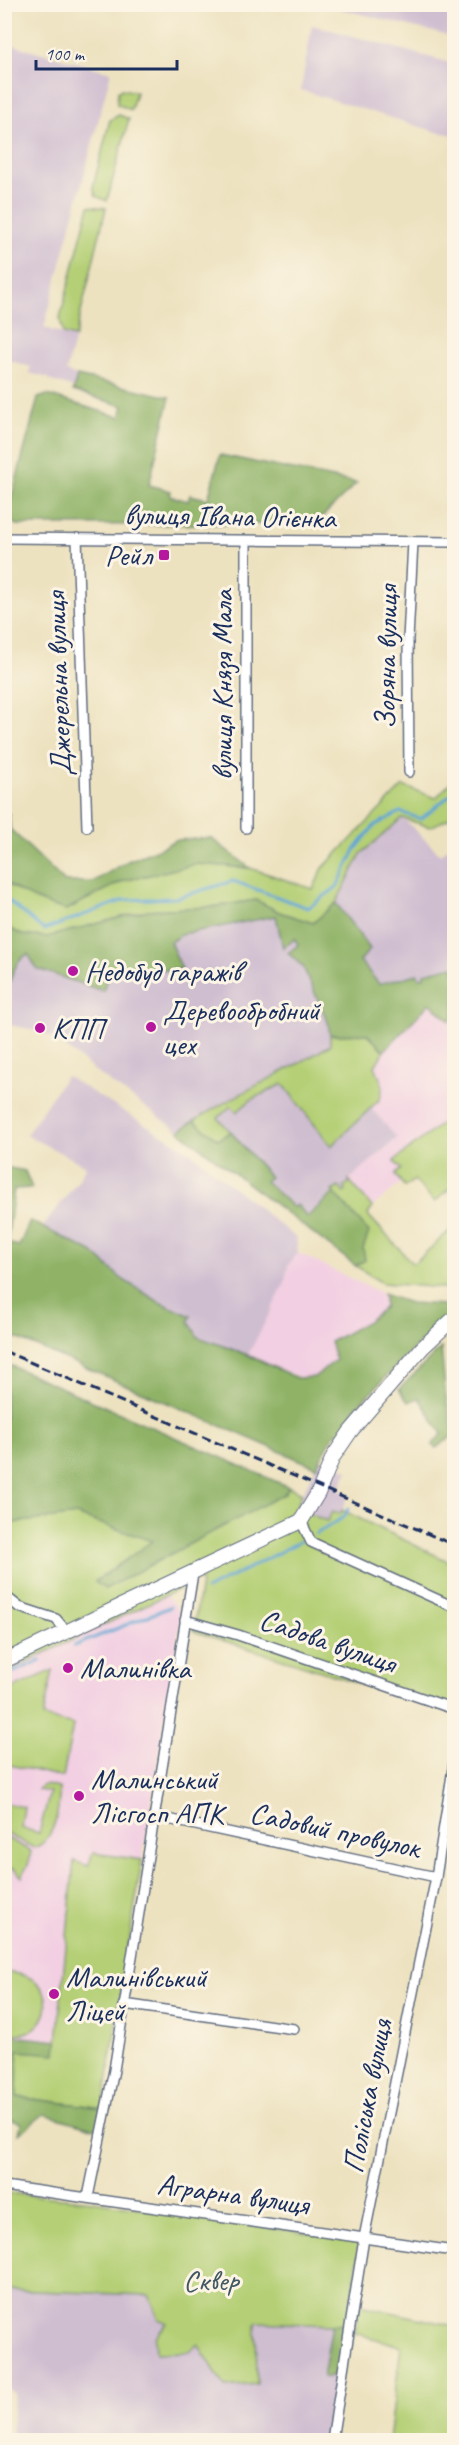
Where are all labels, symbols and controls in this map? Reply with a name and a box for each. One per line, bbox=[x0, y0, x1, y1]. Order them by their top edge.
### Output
scale bar bbox=[36, 33, 177, 71]
text: 100 m bbox=[45, 43, 86, 65]
street label: вулиця Івана Огієнка bbox=[124, 495, 338, 537]
place label: Рейл bbox=[105, 536, 154, 574]
marker: Рейл bbox=[157, 548, 171, 562]
street label: Зоряна вулиця bbox=[366, 582, 406, 729]
street label: Джерельна вулиця bbox=[36, 588, 80, 777]
street label: вулиця Князя Мала bbox=[203, 588, 241, 780]
place label: Недобуд гаражів bbox=[85, 952, 248, 990]
marker: Недобуд гаражів bbox=[66, 964, 80, 978]
place label: Деревообробний цех bbox=[163, 991, 321, 1063]
place label: КПП bbox=[52, 1009, 108, 1047]
marker: Деревообробний цех bbox=[144, 1020, 158, 1034]
marker: КПП bbox=[33, 1021, 47, 1035]
street label: Садова вулиця bbox=[255, 1600, 404, 1683]
place label: Малинівка bbox=[80, 1649, 192, 1687]
marker: Малинівка bbox=[61, 1661, 75, 1675]
place label: Малинський Лісгосп АПК bbox=[91, 1760, 228, 1832]
marker: Малинський Лісгосп АПК bbox=[72, 1789, 86, 1803]
street label: Садовий провулок bbox=[247, 1793, 425, 1867]
place label: Малинівський Ліцей bbox=[66, 1958, 208, 2030]
marker: Малинівський Ліцей bbox=[47, 1987, 61, 2001]
street label: Поліська вулиця bbox=[333, 2015, 401, 2176]
street label: Аграрна вулиця bbox=[155, 2165, 314, 2224]
park label: Сквер bbox=[183, 2261, 240, 2299]

